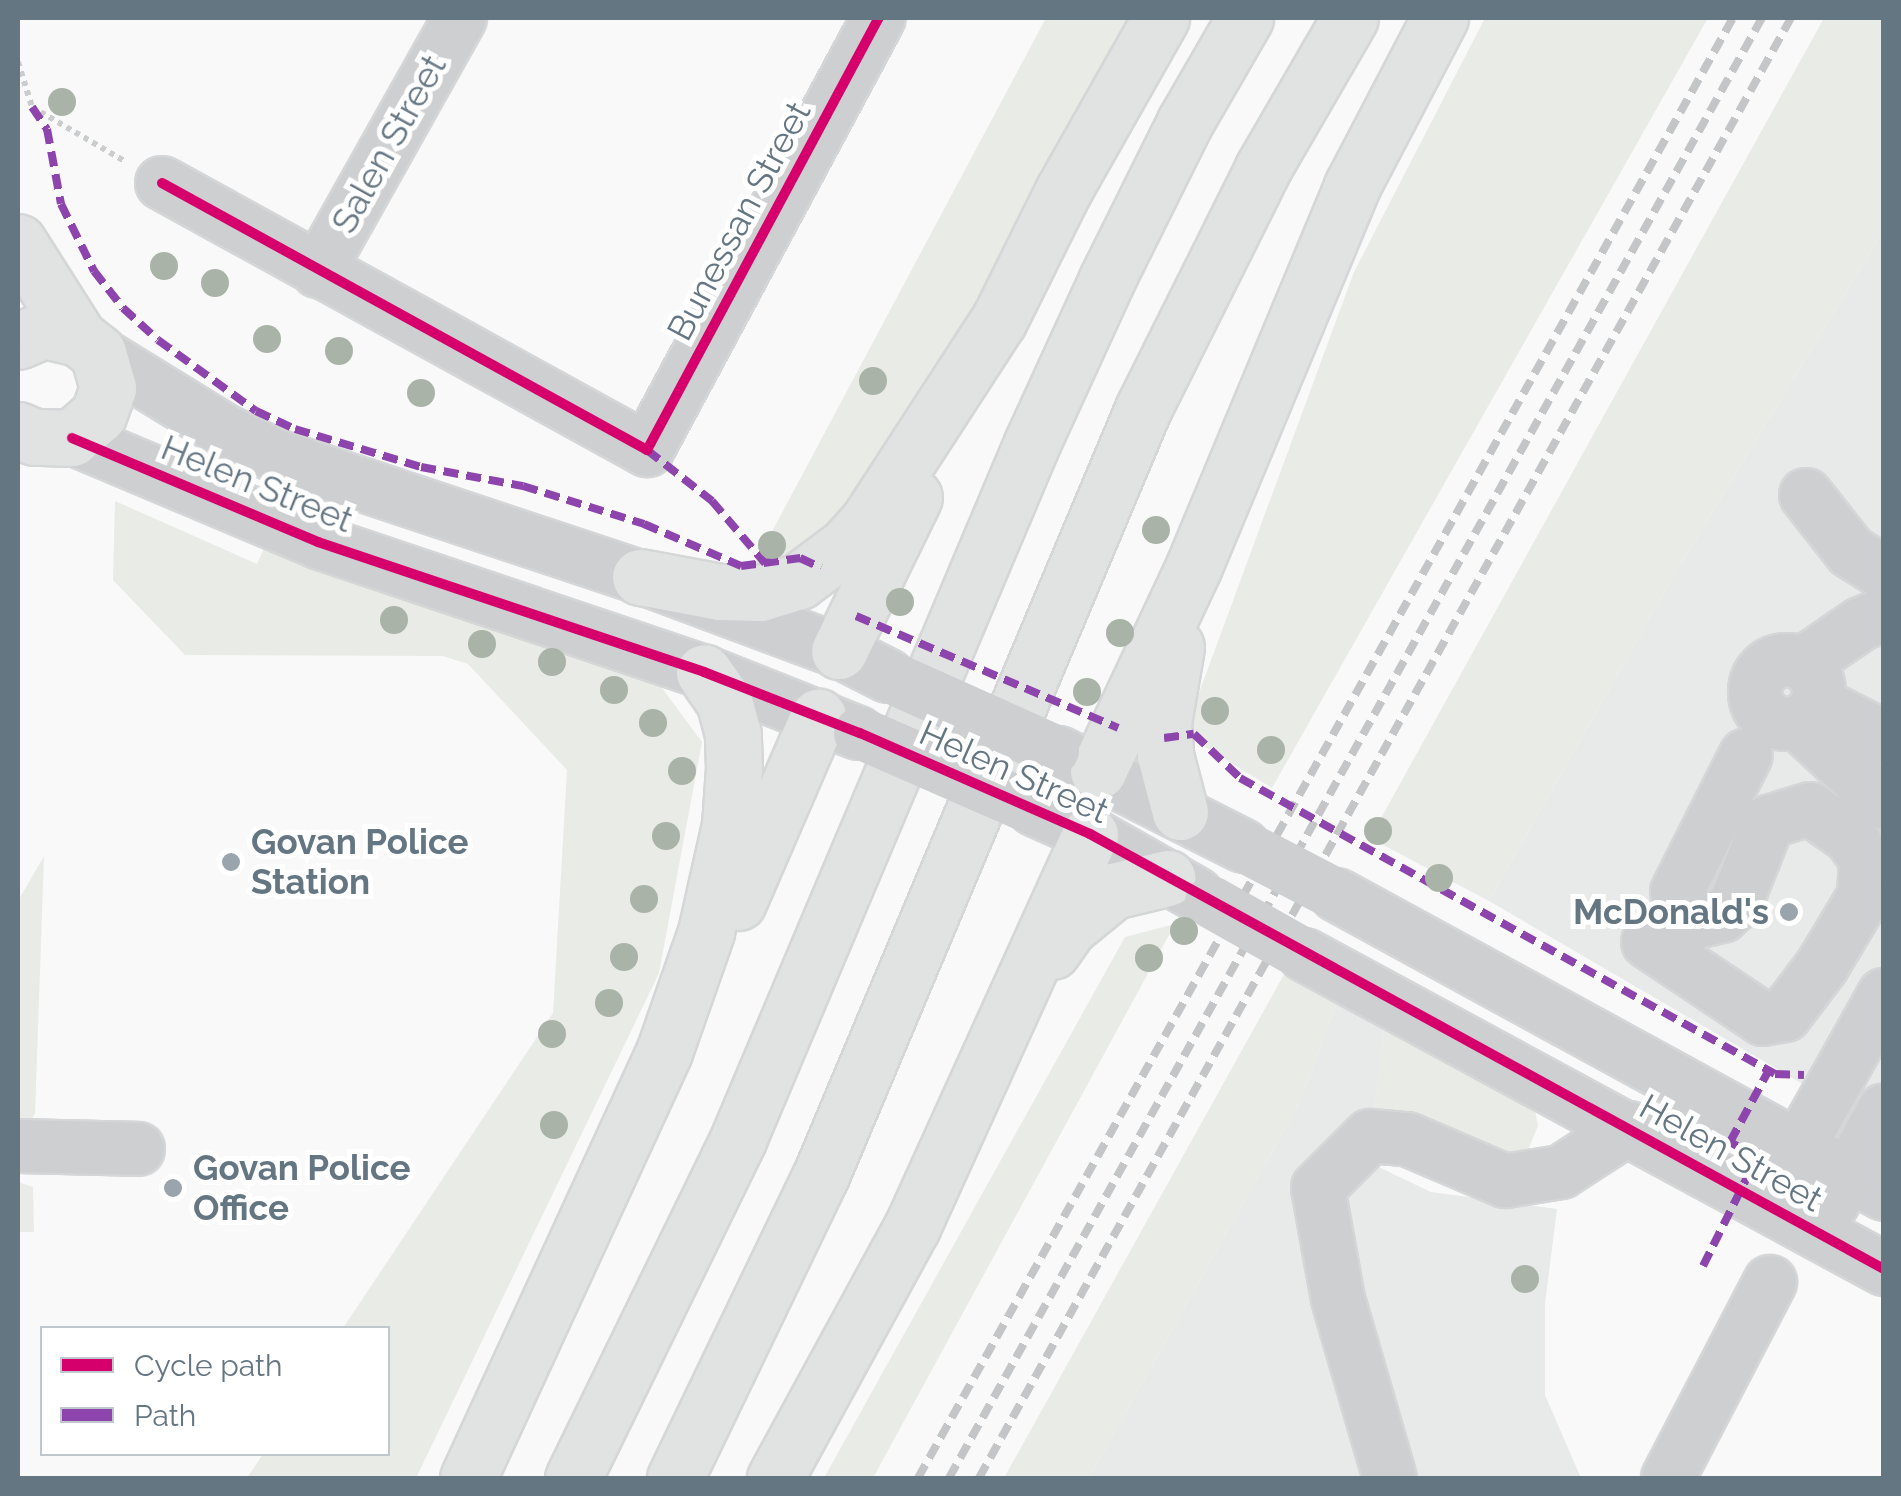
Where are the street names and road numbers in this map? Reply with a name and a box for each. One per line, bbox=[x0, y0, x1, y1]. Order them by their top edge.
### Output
street label: Salen Street bbox=[323, 48, 455, 240]
street label: Bunessan Street bbox=[658, 94, 820, 348]
street label: Helen Street bbox=[155, 427, 359, 541]
street label: Helen Street bbox=[913, 712, 1115, 832]
street label: Helen Street bbox=[1632, 1086, 1830, 1220]

